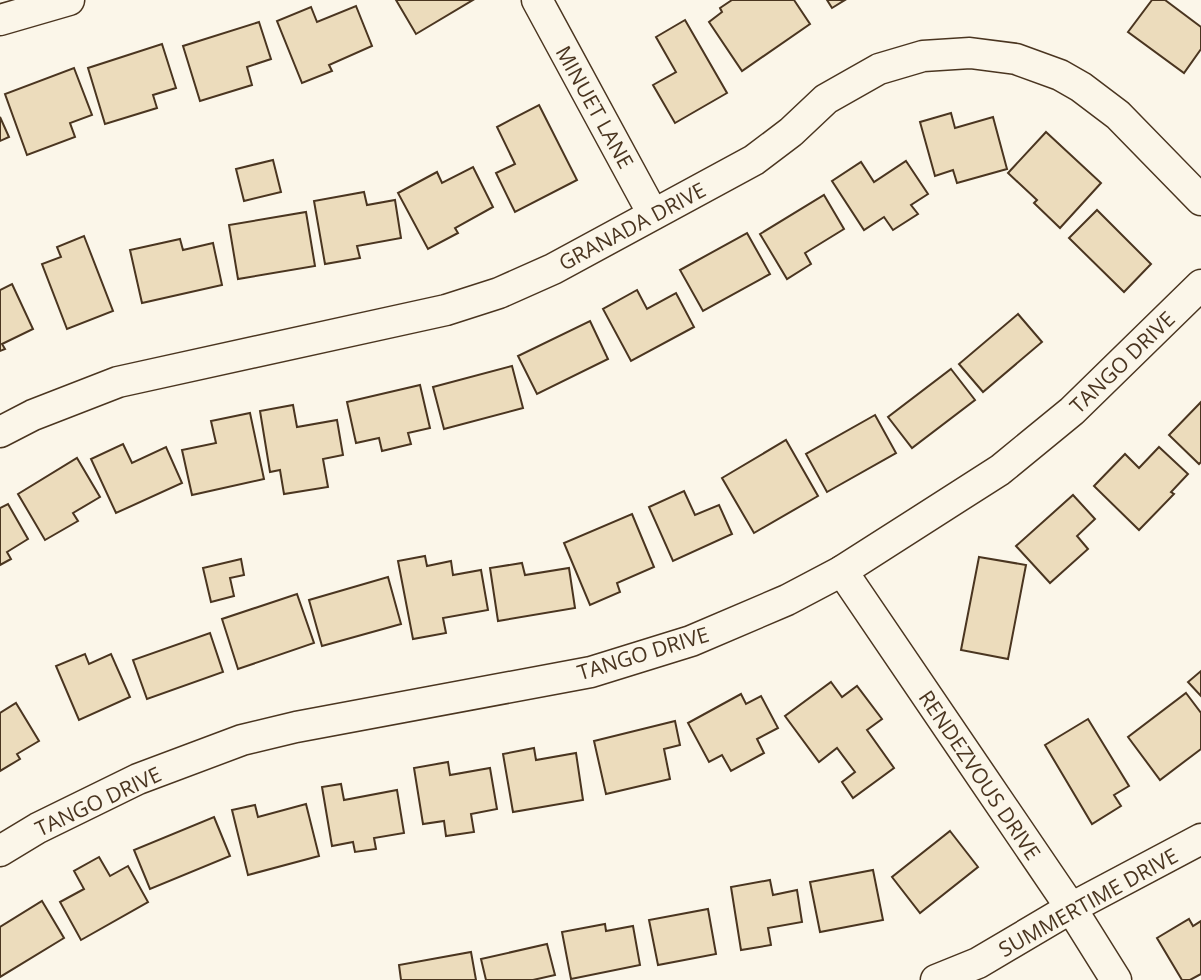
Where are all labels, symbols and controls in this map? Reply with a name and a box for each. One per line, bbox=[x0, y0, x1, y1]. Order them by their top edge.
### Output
street label: MINUET LANE bbox=[550, 41, 640, 173]
street label: GRANADA DRIVE bbox=[554, 175, 710, 277]
street label: TANGO DRIVE bbox=[1063, 305, 1181, 419]
street label: TANGO DRIVE bbox=[574, 620, 712, 686]
street label: RENDEZVOUS DRIVE bbox=[913, 685, 1047, 865]
street label: TANGO DRIVE bbox=[30, 760, 166, 842]
street label: SUMMERTIME DRIVE bbox=[993, 841, 1183, 963]

